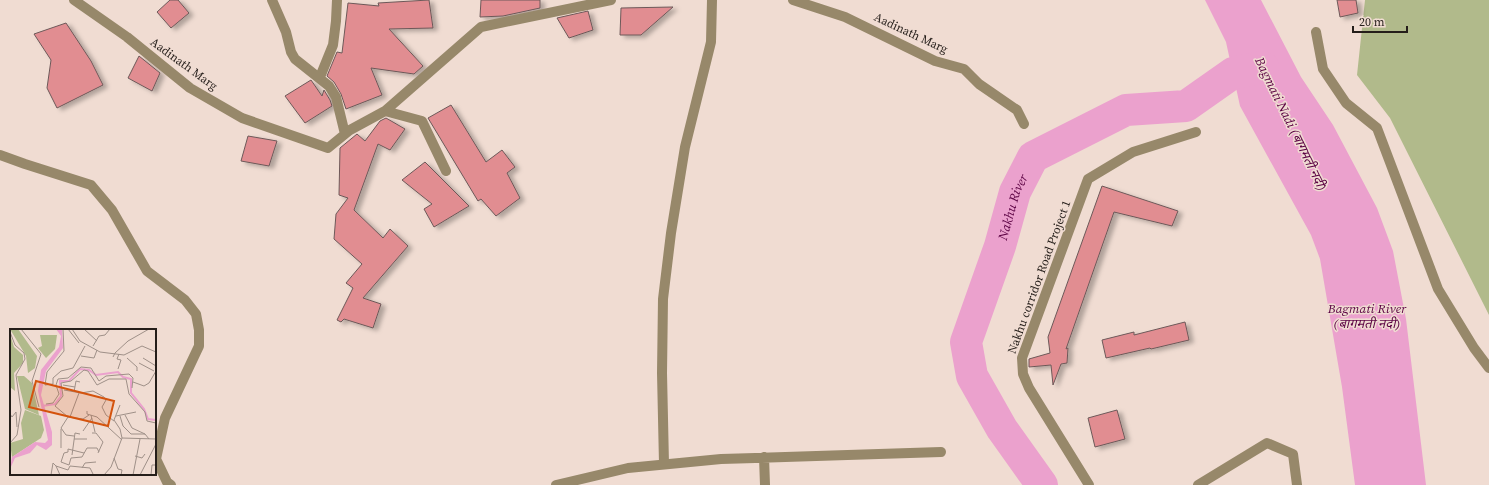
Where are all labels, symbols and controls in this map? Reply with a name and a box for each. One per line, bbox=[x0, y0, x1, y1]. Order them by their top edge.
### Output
scale bar bbox=[1353, 8, 1407, 34]
street label: Aadinath Marg bbox=[872, 9, 950, 57]
text: 20 m bbox=[1359, 14, 1385, 30]
street label: Aadinath Marg bbox=[147, 34, 221, 94]
water label: Bagmati Nadi (बागमती नदी) bbox=[1251, 53, 1331, 194]
water label: Nakhu River bbox=[993, 170, 1032, 243]
street label: Nakhu corridor Road Project 1 bbox=[1004, 198, 1074, 356]
water label: Bagmati River (बागमती नदी) bbox=[1327, 300, 1407, 332]
inset map bbox=[10, 329, 156, 475]

